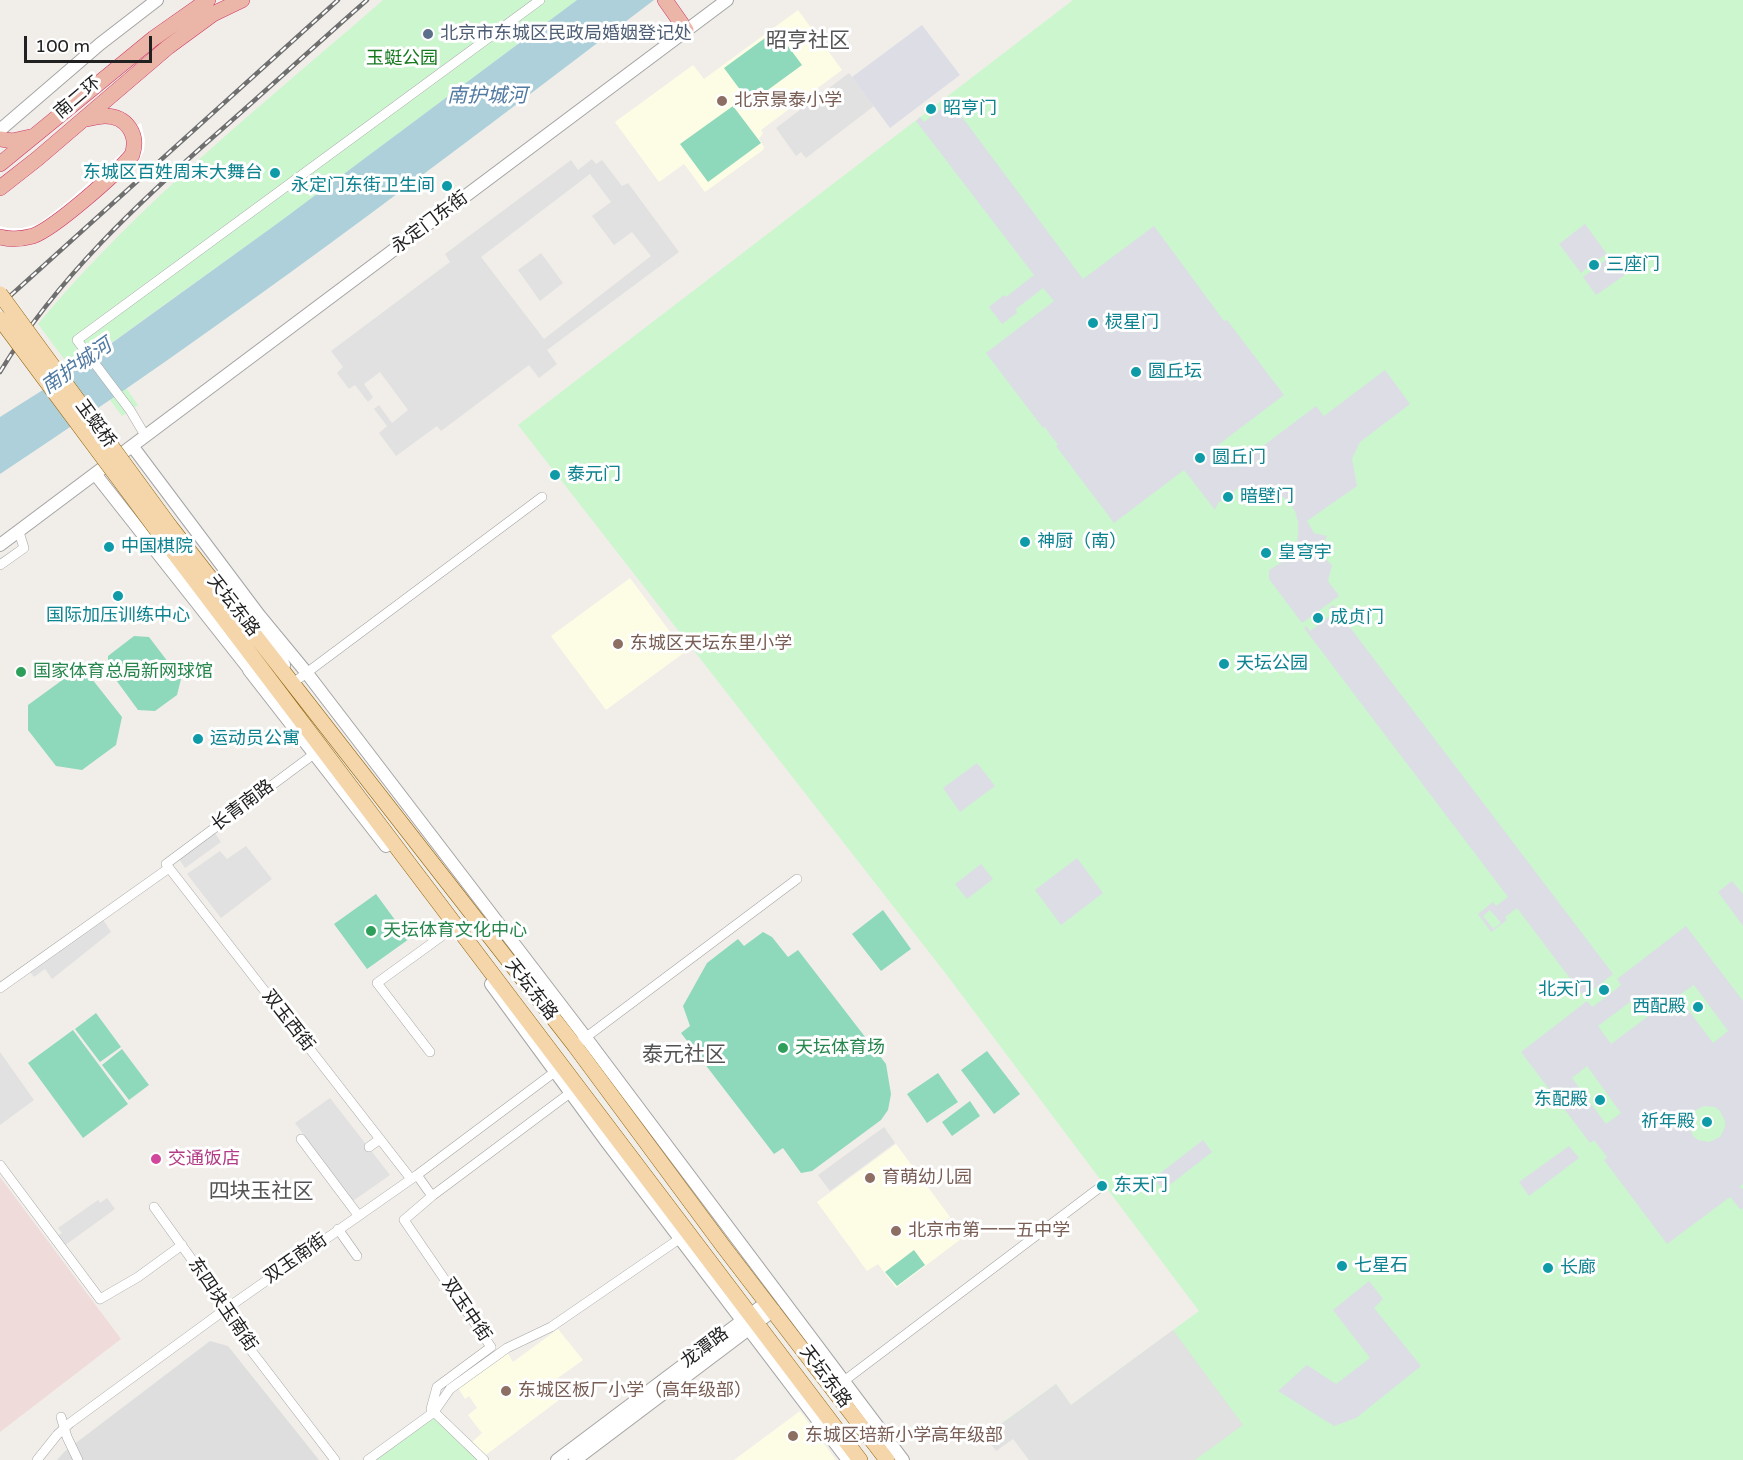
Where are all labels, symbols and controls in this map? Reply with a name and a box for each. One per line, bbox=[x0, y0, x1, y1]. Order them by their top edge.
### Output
place label: 北京市东城区民政局婚姻登记处 bbox=[440, 23, 692, 45]
scale bar bbox=[27, 24, 154, 62]
marker: 北京市东城区民政局婚姻登记处 bbox=[421, 27, 435, 41]
district label: 昭亨社区 bbox=[766, 28, 850, 54]
text: 100 m bbox=[35, 35, 90, 57]
park label: 玉蜓公园 bbox=[366, 48, 438, 70]
street label: 南二环 bbox=[50, 72, 106, 124]
water label: 南护城河 bbox=[447, 85, 527, 109]
place label: 北京景泰小学 bbox=[734, 90, 842, 112]
marker: 北京景泰小学 bbox=[715, 94, 729, 108]
place label: 昭亨门 bbox=[943, 98, 997, 120]
marker: 昭亨门 bbox=[924, 102, 938, 116]
place label: 东城区百姓周末大舞台 bbox=[83, 162, 263, 184]
marker: 东城区百姓周末大舞台 bbox=[268, 166, 282, 180]
place label: 永定门东街卫生间 bbox=[291, 175, 435, 197]
marker: 永定门东街卫生间 bbox=[440, 179, 454, 193]
street label: 永定门东街 bbox=[388, 187, 472, 259]
place label: 三座门 bbox=[1606, 254, 1660, 276]
marker: 三座门 bbox=[1587, 258, 1601, 272]
place label: 棂星门 bbox=[1105, 312, 1159, 334]
marker: 棂星门 bbox=[1086, 316, 1100, 330]
water label: 南护城河 bbox=[37, 334, 117, 400]
place label: 圆丘坛 bbox=[1148, 361, 1202, 383]
marker: 圆丘坛 bbox=[1129, 365, 1143, 379]
street label: 玉蜓桥 bbox=[70, 396, 120, 452]
place label: 圆丘门 bbox=[1212, 447, 1266, 469]
marker: 圆丘门 bbox=[1193, 451, 1207, 465]
place label: 泰元门 bbox=[567, 464, 621, 486]
marker: 泰元门 bbox=[548, 468, 562, 482]
place label: 暗壁门 bbox=[1240, 486, 1294, 508]
marker: 暗壁门 bbox=[1221, 490, 1235, 504]
place label: 神厨（南） bbox=[1037, 531, 1127, 553]
marker: 神厨（南） bbox=[1018, 535, 1032, 549]
place label: 中国棋院 bbox=[121, 536, 193, 558]
marker: 中国棋院 bbox=[102, 540, 116, 554]
place label: 皇穹宇 bbox=[1278, 542, 1332, 564]
marker: 皇穹宇 bbox=[1259, 546, 1273, 560]
street label: 天坛东路 bbox=[202, 571, 264, 641]
marker: 国际加压训练中心 bbox=[111, 589, 125, 603]
place label: 国际加压训练中心 bbox=[46, 605, 190, 627]
place label: 成贞门 bbox=[1330, 607, 1384, 629]
marker: 成贞门 bbox=[1311, 611, 1325, 625]
place label: 东城区天坛东里小学 bbox=[630, 633, 792, 655]
marker: 东城区天坛东里小学 bbox=[611, 637, 625, 651]
place label: 天坛公园 bbox=[1236, 653, 1308, 675]
marker: 天坛公园 bbox=[1217, 657, 1231, 671]
place label: 国家体育总局新网球馆 bbox=[33, 661, 213, 683]
marker: 国家体育总局新网球馆 bbox=[14, 665, 28, 679]
place label: 运动员公寓 bbox=[210, 728, 300, 750]
marker: 运动员公寓 bbox=[191, 732, 205, 746]
street label: 长青南路 bbox=[208, 776, 278, 836]
place label: 天坛体育文化中心 bbox=[383, 920, 527, 942]
marker: 天坛体育文化中心 bbox=[364, 924, 378, 938]
street label: 天坛东路 bbox=[500, 955, 562, 1025]
place label: 北天门 bbox=[1538, 979, 1592, 1001]
marker: 北天门 bbox=[1597, 983, 1611, 997]
street label: 双玉西街 bbox=[257, 986, 319, 1056]
place label: 西配殿 bbox=[1632, 996, 1686, 1018]
marker: 西配殿 bbox=[1691, 1000, 1705, 1014]
place label: 天坛体育场 bbox=[795, 1037, 885, 1059]
marker: 天坛体育场 bbox=[776, 1041, 790, 1055]
district label: 泰元社区 bbox=[642, 1042, 726, 1068]
place label: 东配殿 bbox=[1534, 1089, 1588, 1111]
marker: 东配殿 bbox=[1593, 1093, 1607, 1107]
place label: 祈年殿 bbox=[1641, 1111, 1695, 1133]
marker: 祈年殿 bbox=[1700, 1115, 1714, 1129]
place label: 交通饭店 bbox=[168, 1148, 240, 1170]
marker: 交通饭店 bbox=[149, 1152, 163, 1166]
place label: 育萌幼儿园 bbox=[882, 1167, 972, 1189]
marker: 育萌幼儿园 bbox=[863, 1171, 877, 1185]
place label: 东天门 bbox=[1114, 1175, 1168, 1197]
district label: 四块玉社区 bbox=[209, 1179, 313, 1205]
marker: 东天门 bbox=[1095, 1179, 1109, 1193]
place label: 北京市第一一五中学 bbox=[908, 1220, 1070, 1242]
marker: 北京市第一一五中学 bbox=[889, 1224, 903, 1238]
street label: 双玉南街 bbox=[260, 1230, 332, 1288]
street label: 东四块玉南街 bbox=[183, 1254, 261, 1356]
place label: 七星石 bbox=[1354, 1255, 1408, 1277]
place label: 长廊 bbox=[1560, 1257, 1596, 1279]
marker: 七星石 bbox=[1335, 1259, 1349, 1273]
marker: 长廊 bbox=[1541, 1261, 1555, 1275]
street label: 双玉中街 bbox=[437, 1274, 495, 1346]
street label: 龙潭路 bbox=[677, 1323, 733, 1373]
street label: 天坛东路 bbox=[795, 1342, 855, 1412]
place label: 东城区板厂小学（高年级部） bbox=[518, 1380, 752, 1402]
marker: 东城区板厂小学（高年级部） bbox=[499, 1384, 513, 1398]
place label: 东城区培新小学高年级部 bbox=[805, 1425, 1003, 1447]
marker: 东城区培新小学高年级部 bbox=[786, 1429, 800, 1443]

